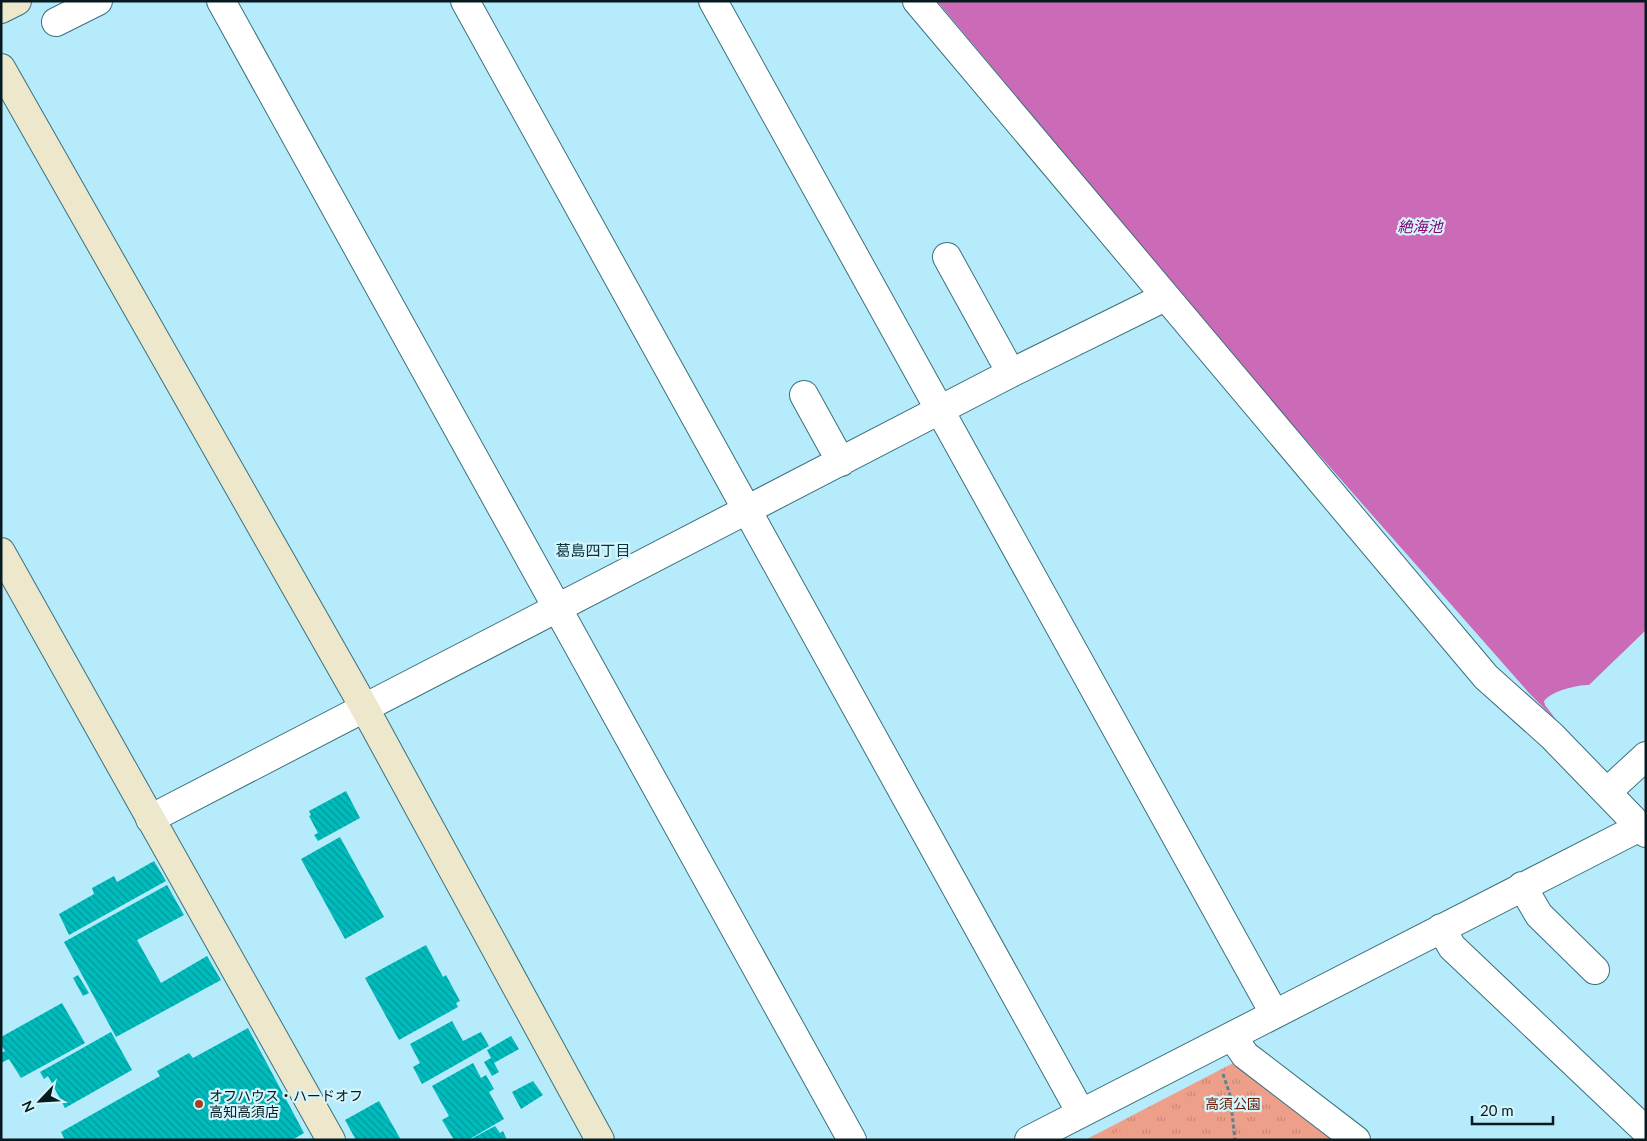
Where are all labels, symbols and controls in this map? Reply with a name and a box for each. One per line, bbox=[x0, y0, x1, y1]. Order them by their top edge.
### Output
water label: 絶海池 bbox=[1397, 217, 1444, 235]
district label: 葛島四丁目 bbox=[555, 541, 631, 559]
north arrow bbox=[15, 1076, 65, 1126]
place label: オフハウス・ハードオフ 高知高須店 bbox=[209, 1087, 363, 1120]
scale bar bbox=[1472, 1094, 1553, 1126]
park label: 高須公園 bbox=[1205, 1095, 1261, 1112]
text: N bbox=[18, 1098, 38, 1115]
marker: オフハウス・ハードオフ 高知高須店 bbox=[193, 1098, 205, 1110]
text: 20 m bbox=[1480, 1101, 1514, 1119]

